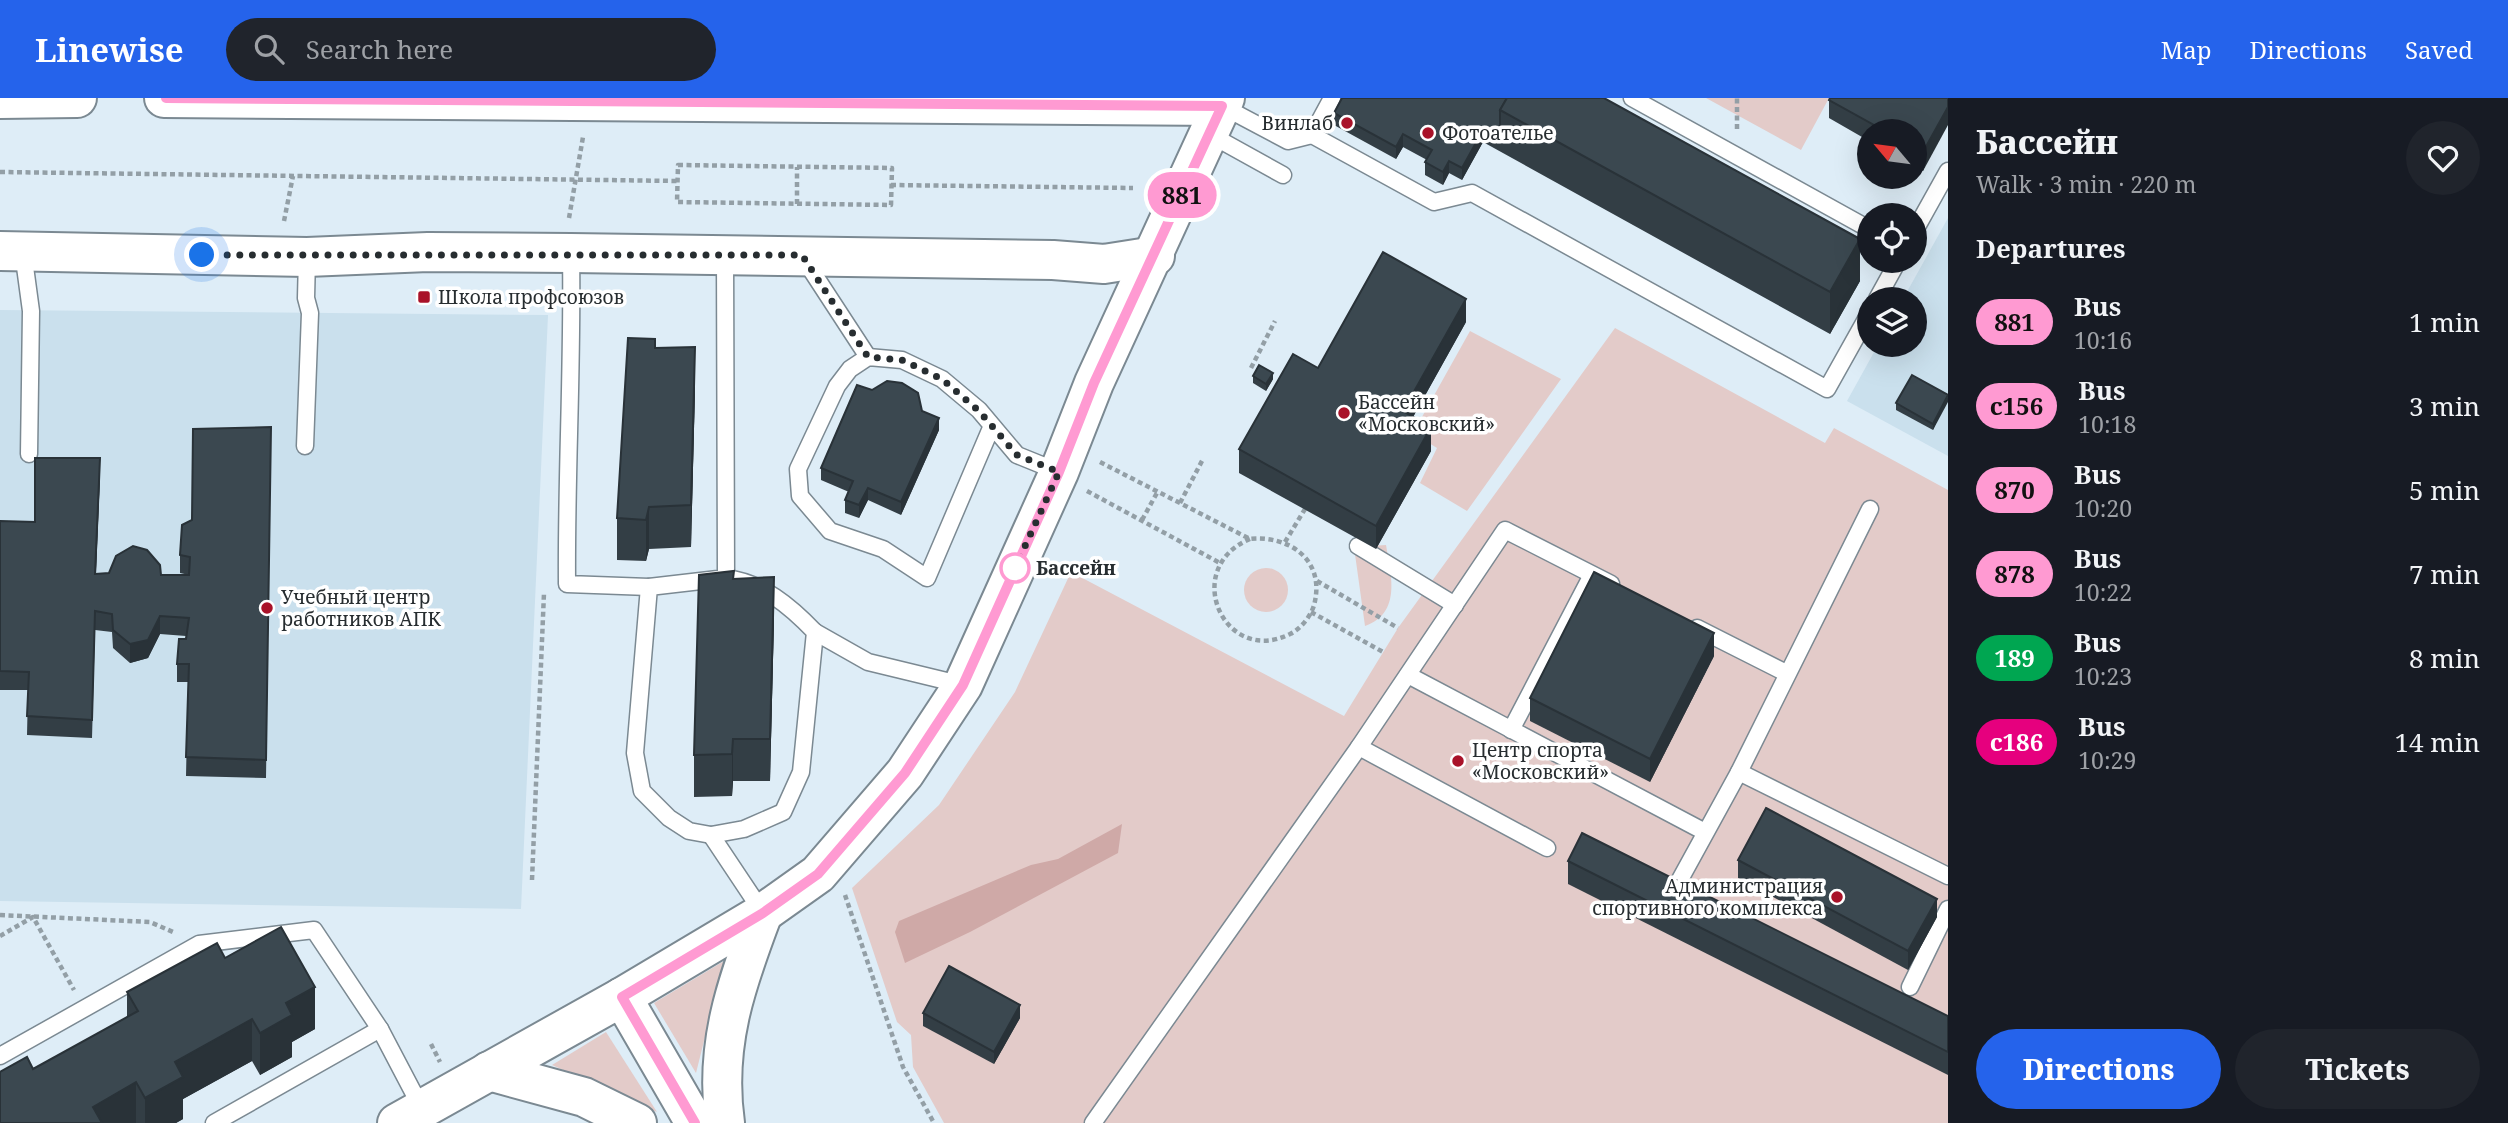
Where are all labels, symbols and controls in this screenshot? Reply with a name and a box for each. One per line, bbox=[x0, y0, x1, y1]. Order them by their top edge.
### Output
search box bbox=[226, 18, 716, 81]
text: Linewise bbox=[35, 27, 184, 72]
icon: search bbox=[250, 30, 288, 68]
text: Search here bbox=[306, 31, 453, 67]
text: Map bbox=[2161, 33, 2212, 66]
text: Directions bbox=[2250, 33, 2367, 66]
text: Saved bbox=[2405, 33, 2473, 66]
place label: Винлаб bbox=[1261, 110, 1333, 136]
marker: Винлаб bbox=[1339, 115, 1355, 131]
north arrow bbox=[1857, 119, 1927, 189]
map controls bbox=[1857, 119, 1927, 357]
text: Бассейн bbox=[1976, 119, 2118, 164]
place label: Фотоателье bbox=[1442, 120, 1553, 146]
button: heart bbox=[2406, 121, 2480, 195]
marker: Фотоателье bbox=[1420, 125, 1436, 141]
text: Walk · 3 min · 220 m bbox=[1976, 168, 2196, 200]
line badge: 881 bbox=[1142, 172, 1222, 218]
text: 881 bbox=[1162, 178, 1202, 211]
button: locate bbox=[1857, 203, 1927, 273]
text: Departures bbox=[1976, 230, 2126, 266]
your location bbox=[184, 237, 219, 272]
place label: Школа профсоюзов bbox=[438, 284, 624, 310]
button: layers bbox=[1857, 287, 1927, 357]
text: Bus bbox=[2074, 288, 2121, 324]
marker: Школа профсоюзов bbox=[416, 289, 432, 305]
text: 1 min bbox=[2409, 304, 2480, 340]
text: 881 bbox=[1994, 305, 2035, 338]
text: 10:16 bbox=[2074, 324, 2132, 356]
text: Bus bbox=[2078, 372, 2126, 408]
text: 3 min bbox=[2409, 388, 2480, 424]
place label: Бассейн «Московский» bbox=[1358, 389, 1495, 437]
text: с156 bbox=[1990, 389, 2043, 422]
marker: Бассейн «Московский» bbox=[1336, 405, 1352, 421]
text: 10:18 bbox=[2078, 408, 2136, 440]
text: Bus bbox=[2074, 456, 2121, 492]
text: 5 min bbox=[2409, 472, 2480, 508]
text: 870 bbox=[1994, 473, 2035, 506]
text: 10:20 bbox=[2074, 492, 2132, 524]
text: Bus bbox=[2074, 540, 2121, 576]
marker: Бассейн bbox=[1000, 553, 1030, 583]
place label: Бассейн bbox=[1036, 555, 1116, 581]
text: 7 min bbox=[2409, 556, 2480, 592]
text: 878 bbox=[1994, 557, 2035, 590]
text: 10:22 bbox=[2074, 576, 2132, 608]
place label: Учебный центр работников АПК bbox=[281, 584, 442, 632]
marker: Учебный центр работников АПК bbox=[259, 600, 275, 616]
text: Bus bbox=[2074, 624, 2121, 660]
text: 8 min bbox=[2409, 640, 2480, 676]
text: 189 bbox=[1994, 641, 2035, 674]
text: 10:23 bbox=[2074, 660, 2132, 692]
text: Bus bbox=[2078, 708, 2126, 744]
text: 14 min bbox=[2395, 724, 2480, 760]
text: с186 bbox=[1990, 725, 2043, 758]
place label: Центр спорта «Московский» bbox=[1472, 737, 1609, 785]
text: 10:29 bbox=[2078, 744, 2136, 776]
marker: Центр спорта «Московский» bbox=[1450, 753, 1466, 769]
place label: Администрация спортивного комплекса bbox=[1592, 873, 1823, 921]
marker: Администрация спортивного комплекса bbox=[1829, 889, 1845, 905]
button: Directions bbox=[1976, 1029, 2221, 1109]
button: Tickets bbox=[2235, 1029, 2480, 1109]

